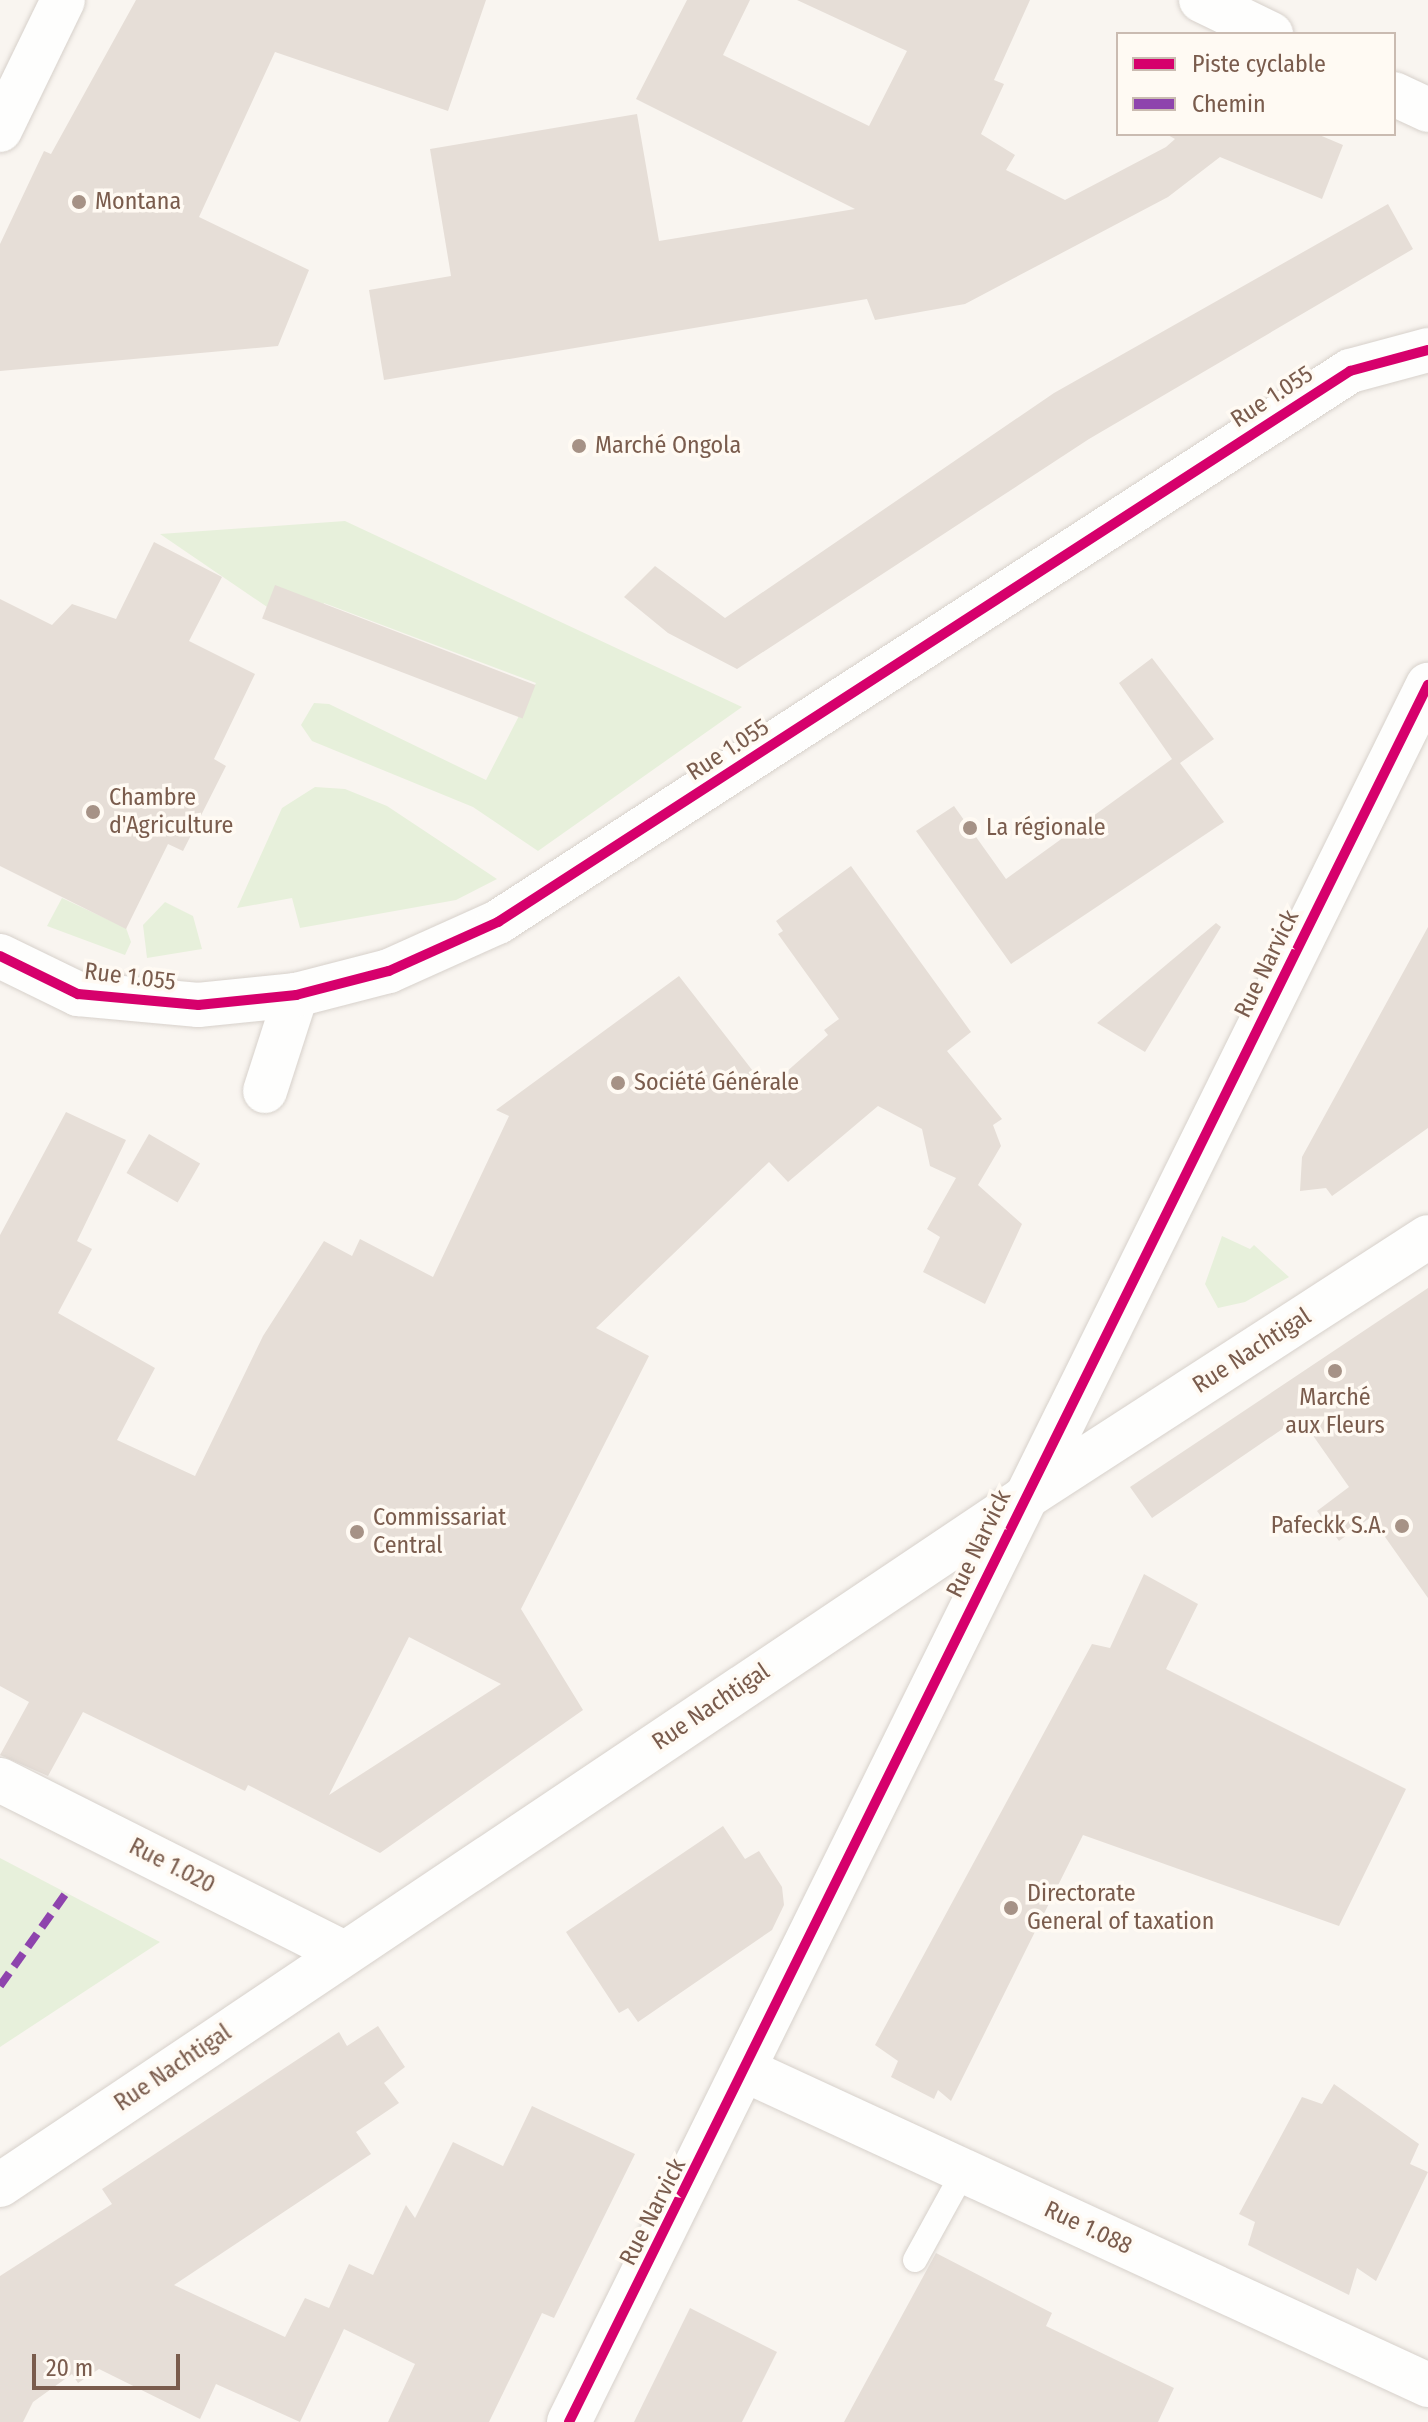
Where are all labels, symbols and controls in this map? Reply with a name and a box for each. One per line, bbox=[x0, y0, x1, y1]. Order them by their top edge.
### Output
legend bbox=[1116, 32, 1396, 136]
text: Piste cyclable bbox=[1192, 50, 1326, 78]
text: Chemin bbox=[1192, 90, 1266, 118]
place label: Montana bbox=[95, 188, 181, 216]
marker: Montana bbox=[70, 193, 88, 211]
street label: Rue 1.055 bbox=[1226, 360, 1318, 434]
place label: Marché Ongola bbox=[595, 432, 741, 460]
marker: Marché Ongola bbox=[570, 437, 588, 455]
street label: Rue 1.055 bbox=[682, 713, 774, 787]
place label: Chambre d'Agriculture bbox=[109, 784, 233, 840]
marker: Chambre d'Agriculture bbox=[84, 803, 102, 821]
place label: La régionale bbox=[986, 814, 1106, 842]
marker: La régionale bbox=[961, 819, 979, 837]
street label: Rue Narvick bbox=[1229, 906, 1305, 1022]
street label: Rue 1.055 bbox=[83, 957, 177, 997]
place label: Société Générale bbox=[634, 1069, 799, 1097]
marker: Société Générale bbox=[609, 1074, 627, 1092]
street label: Rue Nachtigal bbox=[1188, 1302, 1316, 1400]
marker: Marché aux Fleurs bbox=[1326, 1362, 1344, 1380]
place label: Marché aux Fleurs bbox=[1285, 1384, 1385, 1440]
street label: Rue Narvick bbox=[941, 1486, 1017, 1602]
place label: Commissariat Central bbox=[373, 1504, 506, 1560]
place label: Pafeckk S.A. bbox=[1271, 1512, 1386, 1540]
marker: Pafeckk S.A. bbox=[1393, 1517, 1411, 1535]
marker: Commissariat Central bbox=[348, 1523, 366, 1541]
street label: Rue Nachtigal bbox=[647, 1657, 775, 1757]
street label: Rue 1.020 bbox=[124, 1832, 220, 1900]
place label: Directorate General of taxation bbox=[1027, 1880, 1214, 1936]
marker: Directorate General of taxation bbox=[1002, 1899, 1020, 1917]
street label: Rue Nachtigal bbox=[109, 2018, 237, 2118]
street label: Rue Narvick bbox=[614, 2154, 692, 2270]
street label: Rue 1.088 bbox=[1039, 2195, 1137, 2261]
scale bar bbox=[36, 2338, 184, 2388]
text: 20 m bbox=[46, 2354, 93, 2382]

